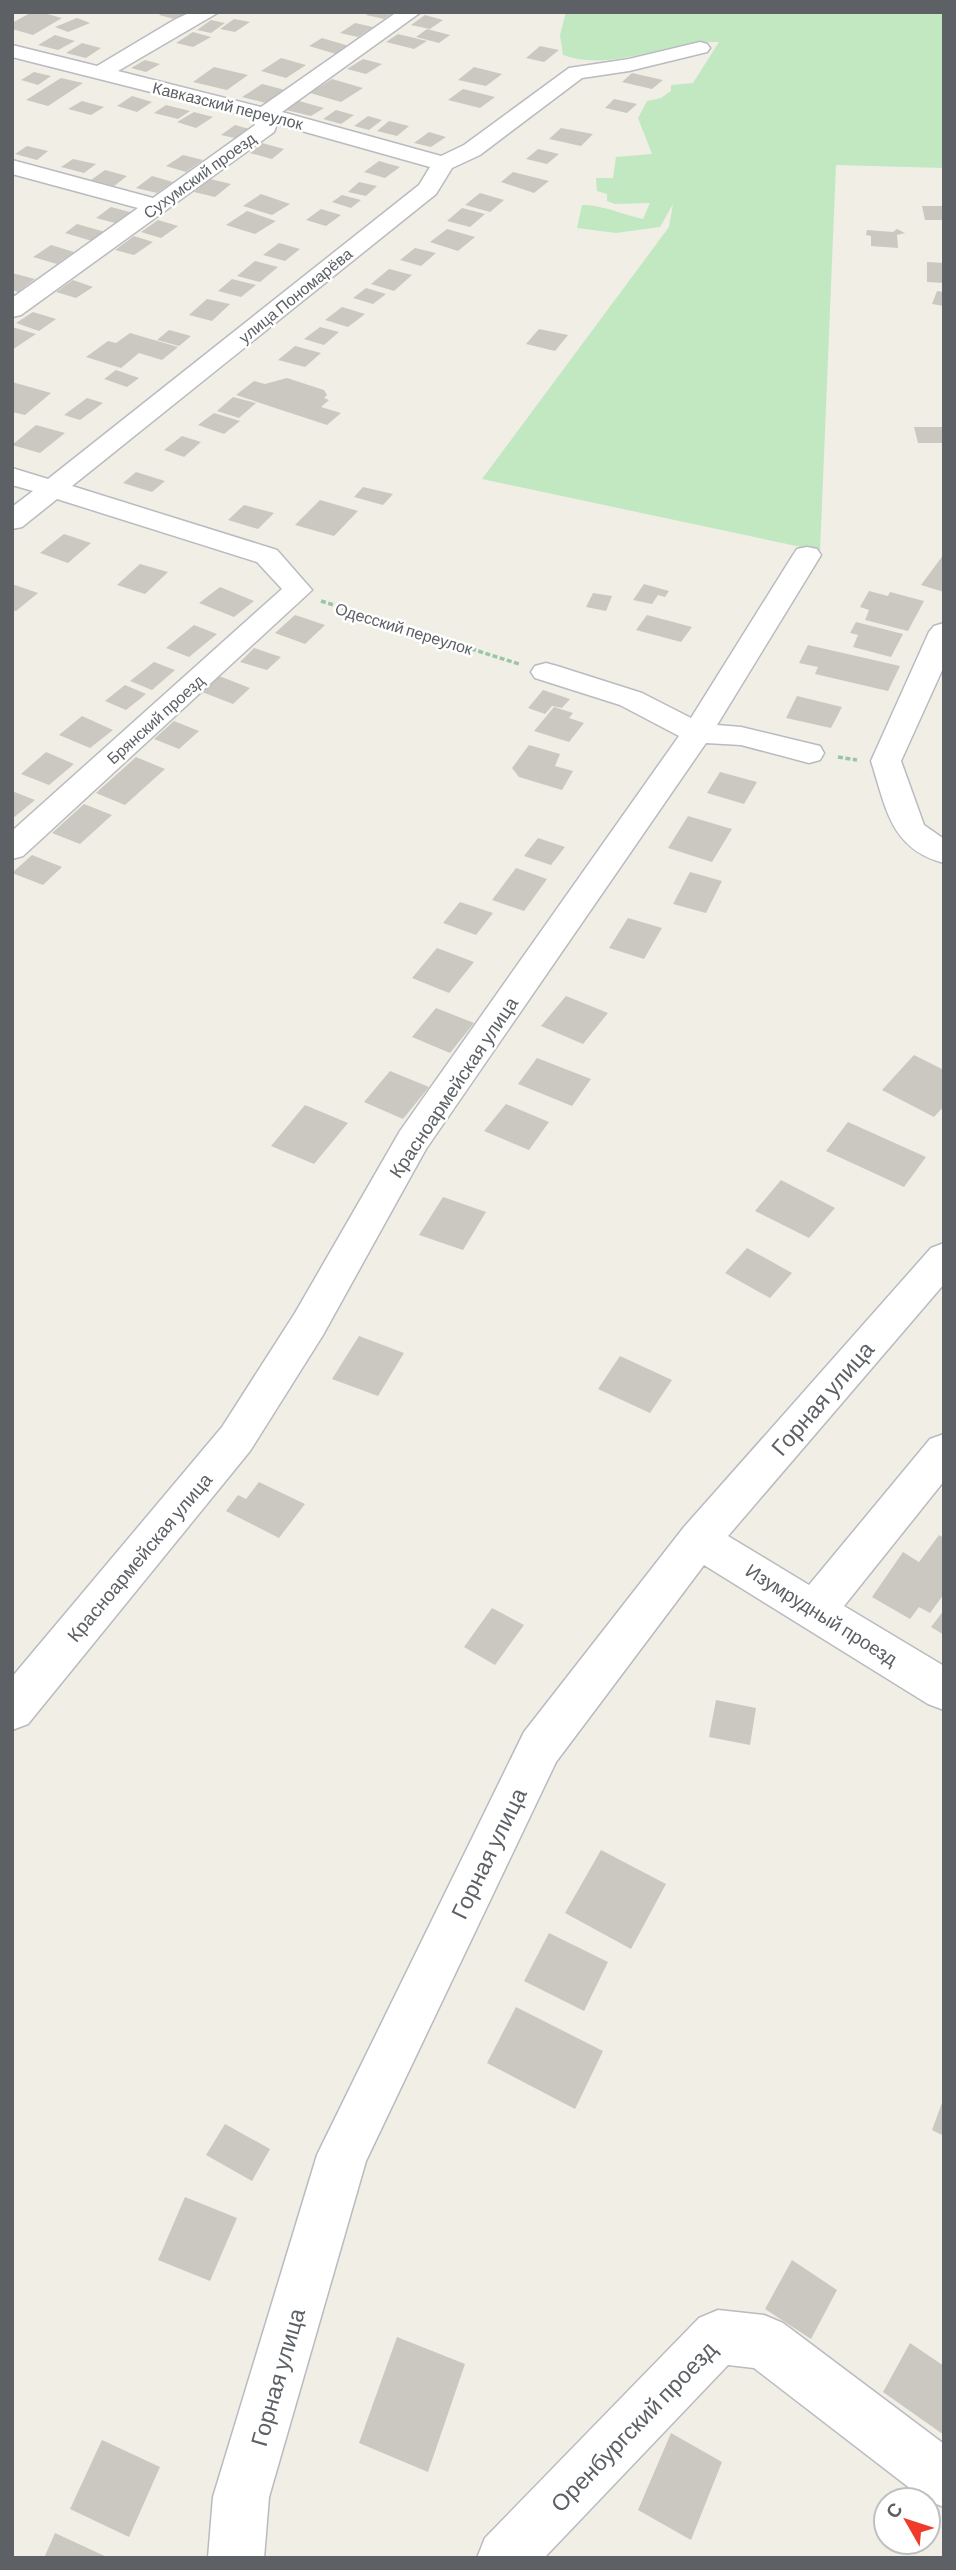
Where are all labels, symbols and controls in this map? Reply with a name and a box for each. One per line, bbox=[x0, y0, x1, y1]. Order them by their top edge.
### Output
street label: Кавказский переулок bbox=[151, 77, 306, 133]
street label: Сухумский проезд bbox=[139, 128, 259, 222]
street label: улица Пономарёва bbox=[235, 243, 356, 347]
street label: Одесский переулок bbox=[333, 598, 476, 658]
street label: Брянский проезд bbox=[103, 670, 208, 768]
street label: Красноармейская улица bbox=[384, 992, 522, 1182]
street label: Горная улица bbox=[765, 1335, 879, 1461]
street label: Красноармейская улица bbox=[62, 1468, 217, 1646]
street label: Изумрудный проезд bbox=[742, 1558, 902, 1670]
street label: Горная улица bbox=[444, 1783, 532, 1923]
street label: Горная улица bbox=[244, 2305, 310, 2449]
street label: Оренбургский проезд bbox=[544, 2334, 722, 2517]
north arrow bbox=[872, 2486, 942, 2556]
text: С bbox=[880, 2497, 907, 2523]

